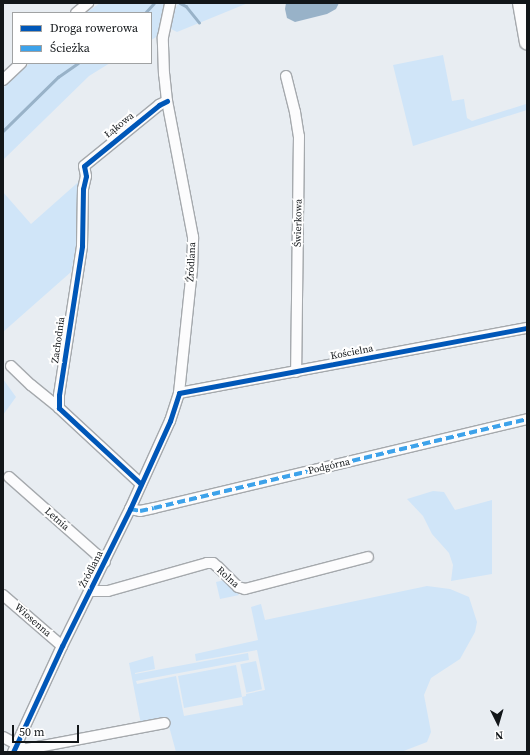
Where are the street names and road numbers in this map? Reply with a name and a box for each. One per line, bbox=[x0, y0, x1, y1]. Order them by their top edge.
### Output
street label: Łąkowa bbox=[102, 110, 136, 140]
street label: Świerkowa bbox=[292, 199, 304, 247]
street label: Źródlana bbox=[184, 242, 198, 282]
street label: Zachodnia bbox=[49, 316, 67, 364]
street label: Kościelna bbox=[330, 342, 374, 362]
street label: Podgórna bbox=[307, 455, 351, 477]
street label: Letnia bbox=[42, 505, 72, 533]
street label: Źródlana bbox=[77, 549, 105, 589]
street label: Rolna bbox=[214, 564, 242, 590]
street label: Wiosenna bbox=[12, 601, 54, 639]

